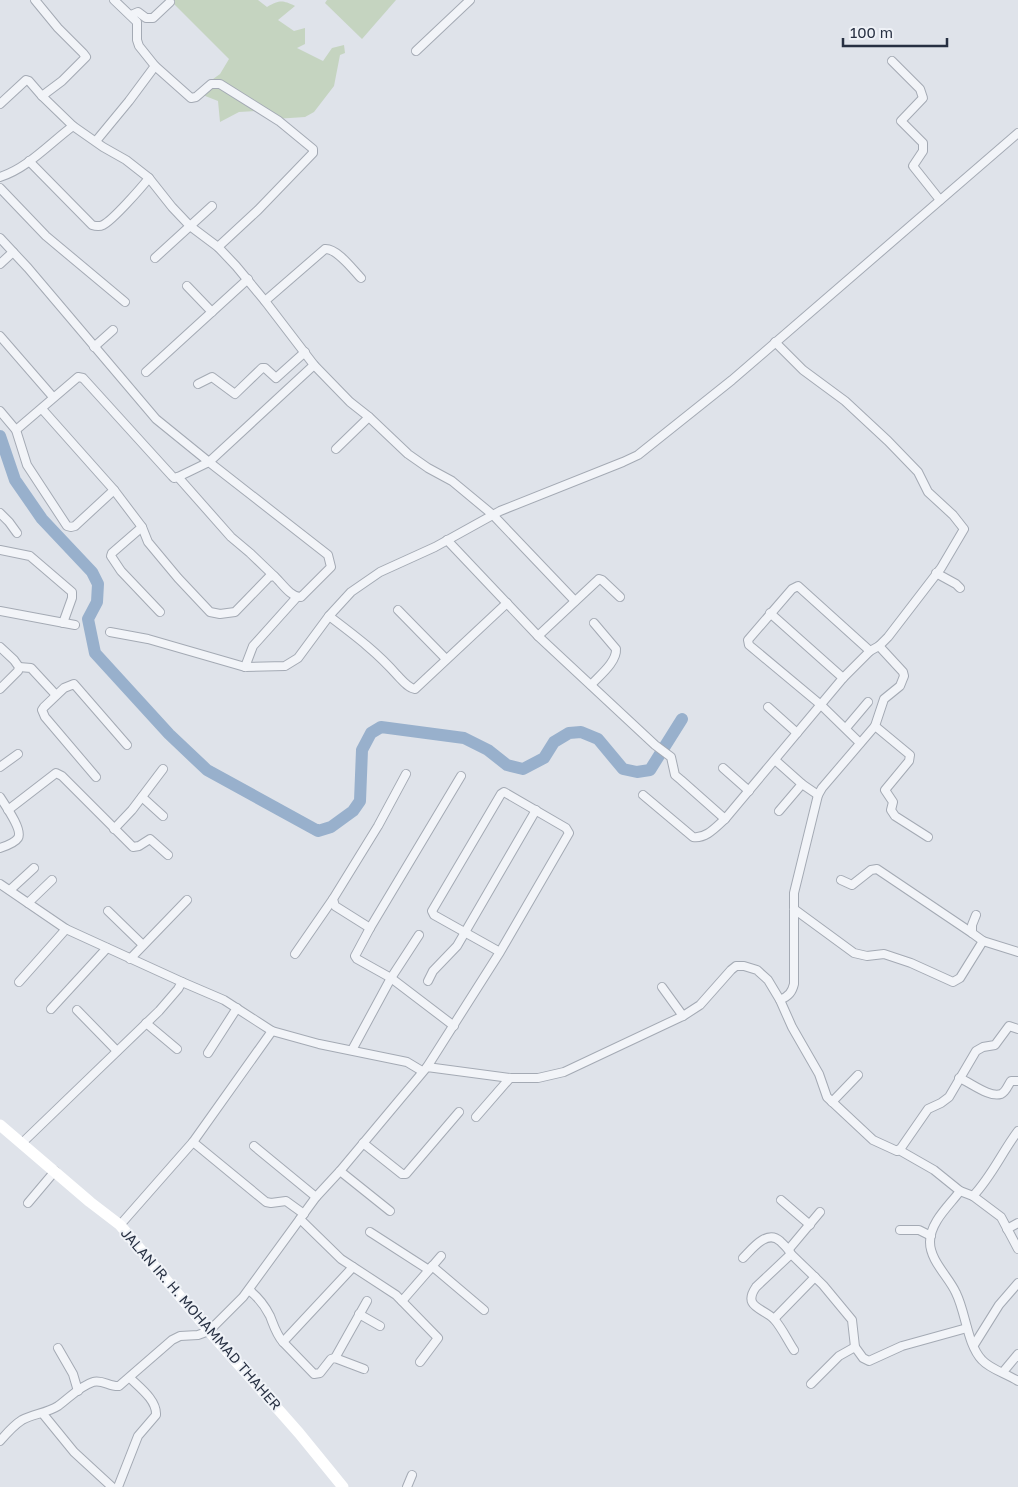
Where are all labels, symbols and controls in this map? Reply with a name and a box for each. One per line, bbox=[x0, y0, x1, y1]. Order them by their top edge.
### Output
scale bar bbox=[843, 15, 947, 47]
text: 100 m bbox=[850, 23, 893, 41]
street label: JALAN IR. H. MOHAMMAD THAHER bbox=[118, 1224, 285, 1413]

